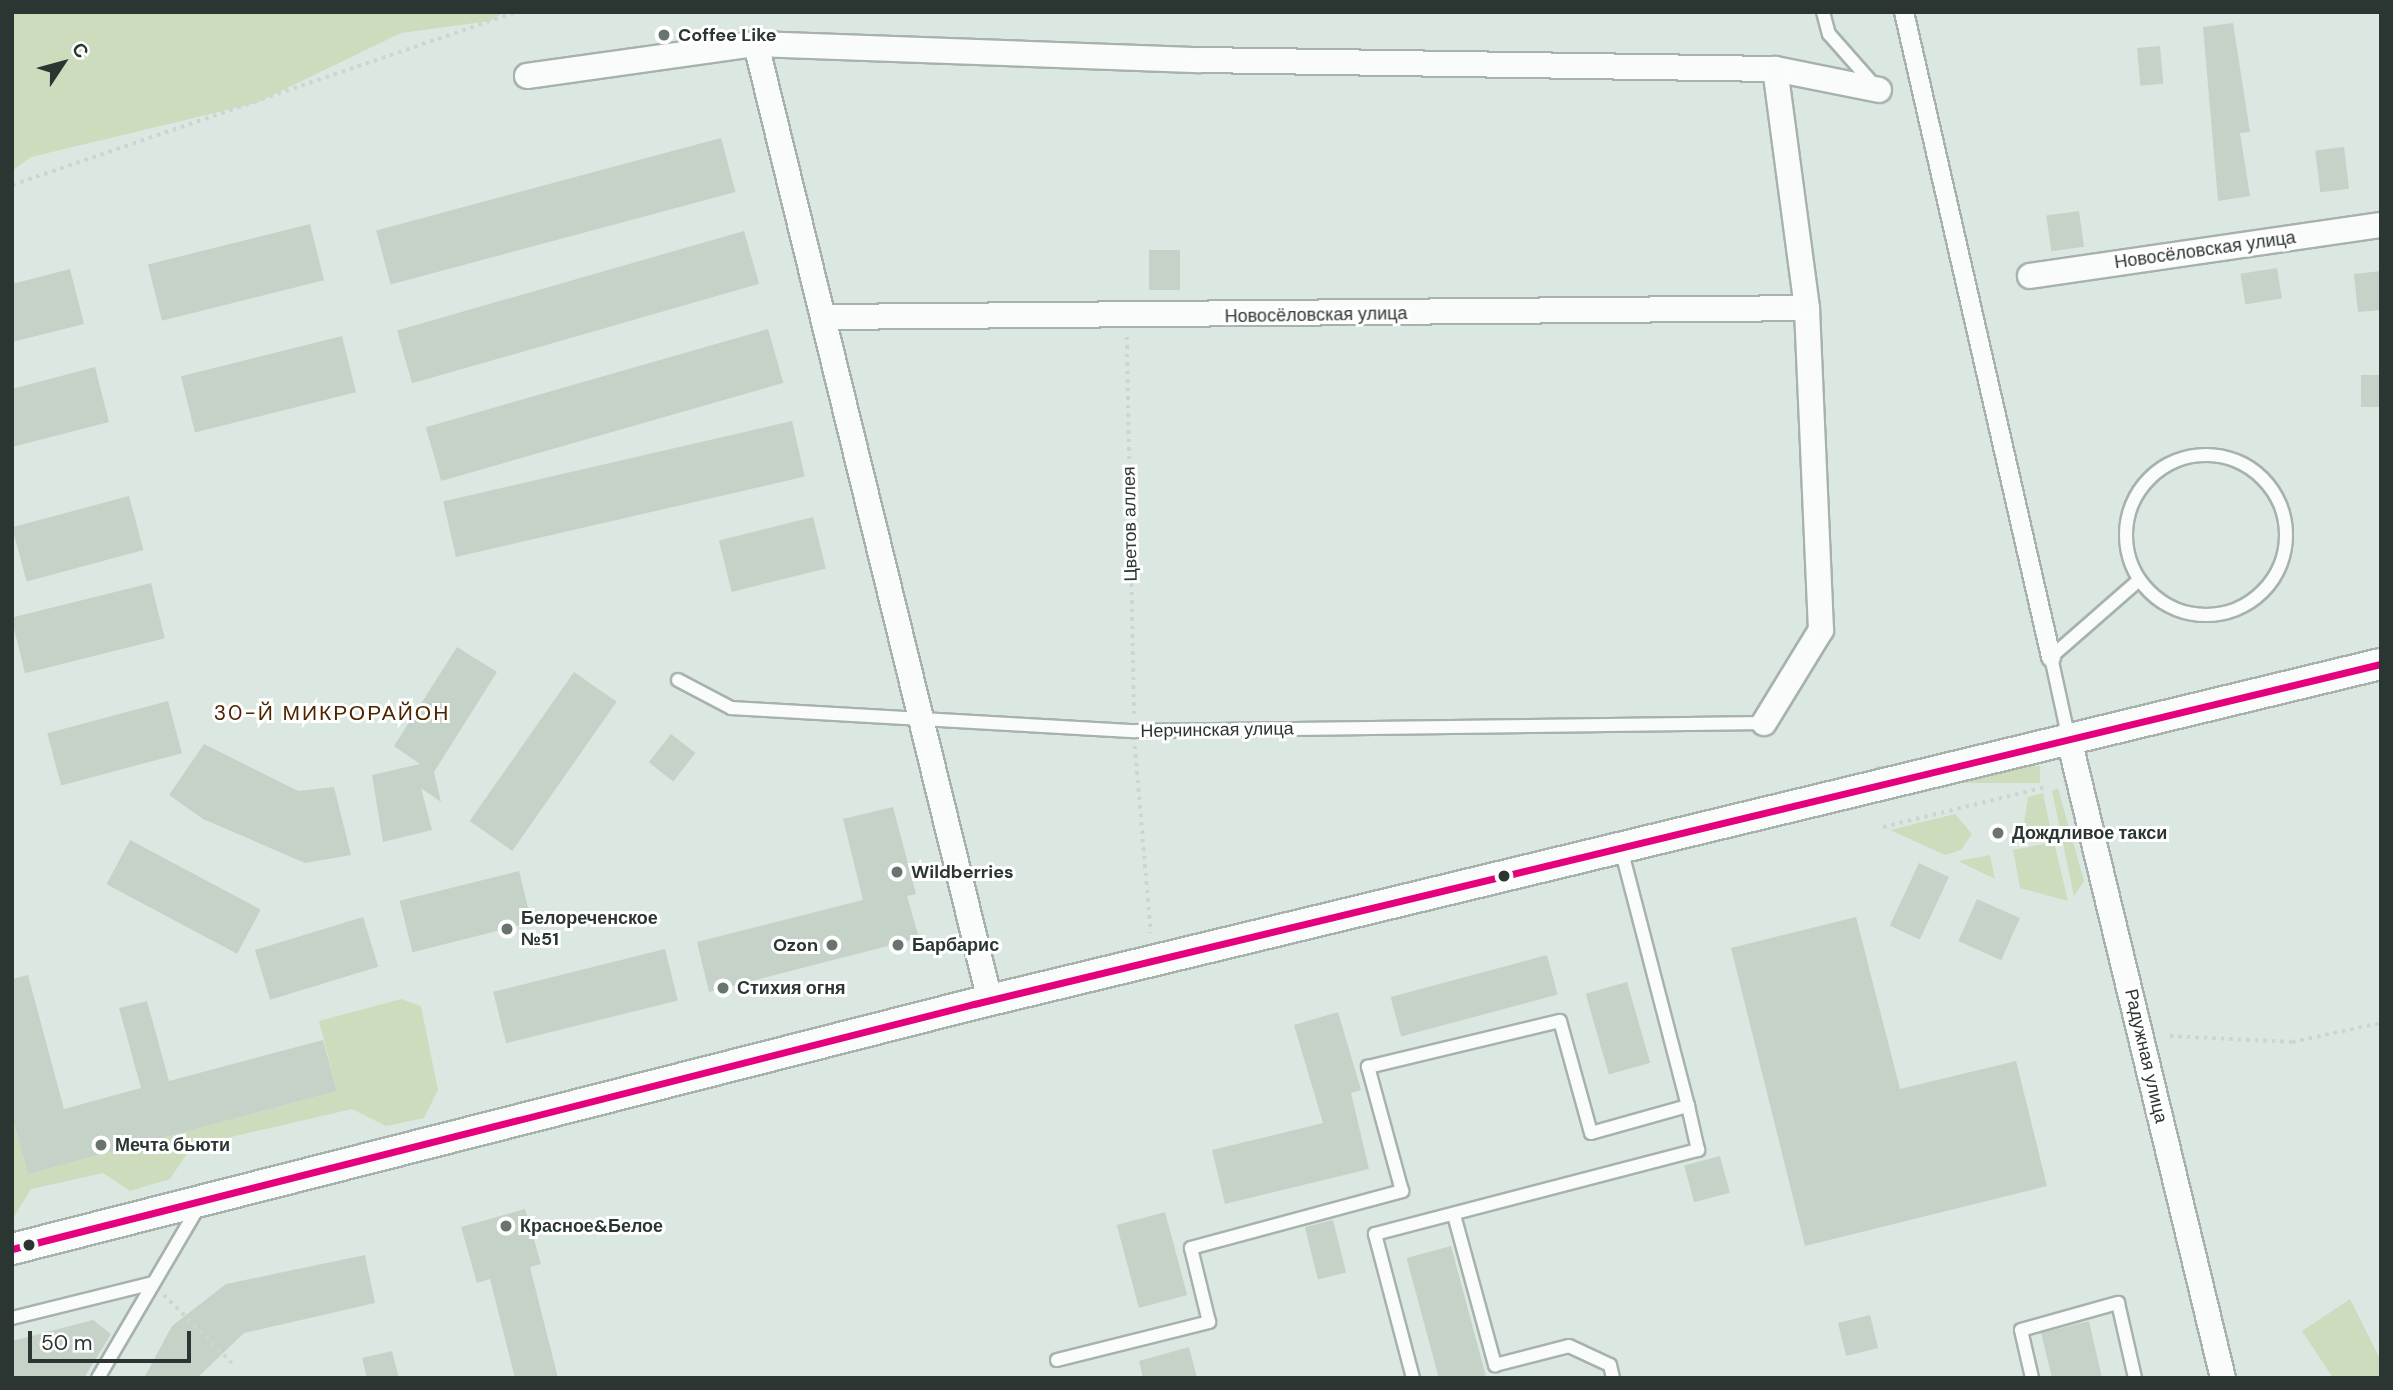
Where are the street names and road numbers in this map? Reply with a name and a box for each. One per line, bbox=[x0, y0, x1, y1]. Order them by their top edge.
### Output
street label: Новосёловская улица bbox=[2113, 227, 2297, 273]
street label: Новосёловская улица bbox=[1224, 303, 1408, 327]
street label: Цветов аллея bbox=[1118, 466, 1142, 582]
street label: Нерчинская улица bbox=[1140, 718, 1294, 742]
street label: Радужная улица bbox=[2120, 987, 2172, 1125]

